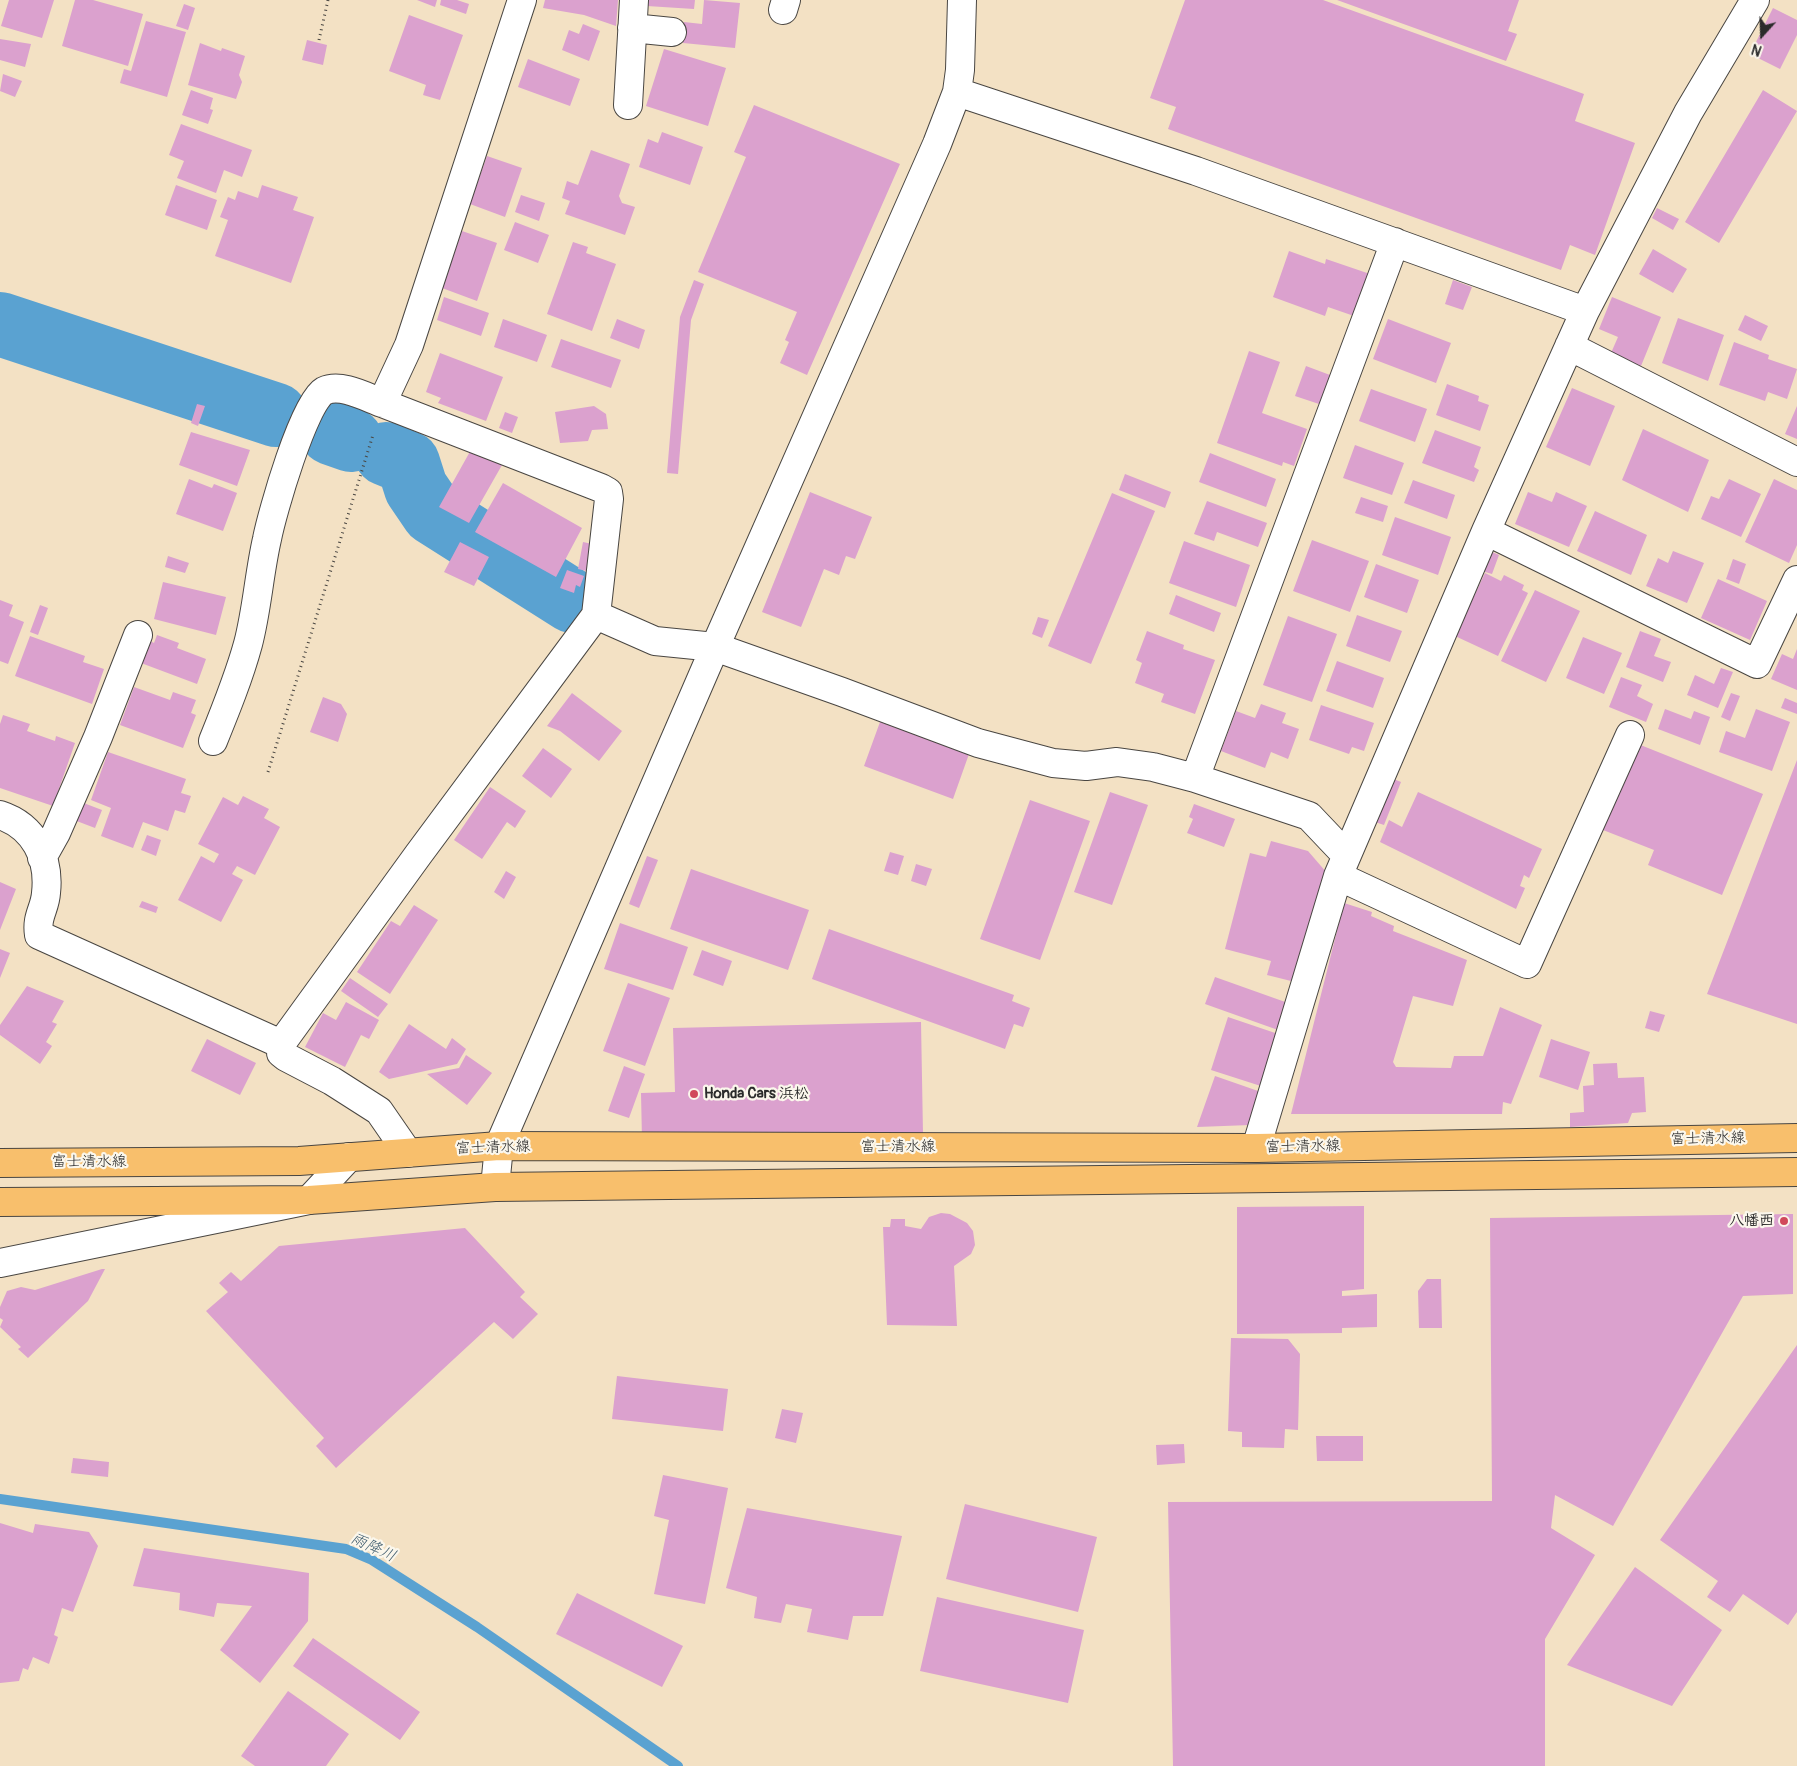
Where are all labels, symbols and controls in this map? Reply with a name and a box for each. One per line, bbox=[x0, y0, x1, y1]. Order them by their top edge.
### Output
north arrow bbox=[1737, 10, 1787, 60]
text: N bbox=[1749, 40, 1764, 59]
place label: Honda Cars 浜松 bbox=[704, 1085, 809, 1103]
marker: Honda Cars 浜松 bbox=[688, 1088, 700, 1100]
street label: 富士清水線 bbox=[1670, 1129, 1746, 1149]
street label: 富士清水線 bbox=[1265, 1137, 1341, 1157]
street label: 富士清水線 bbox=[455, 1138, 531, 1158]
street label: 富士清水線 bbox=[861, 1138, 935, 1156]
street label: 富士清水線 bbox=[52, 1153, 126, 1171]
place label: 八幡西 bbox=[1729, 1212, 1774, 1230]
marker: 八幡西 bbox=[1778, 1215, 1790, 1227]
water label: 雨降川 bbox=[347, 1529, 399, 1567]

